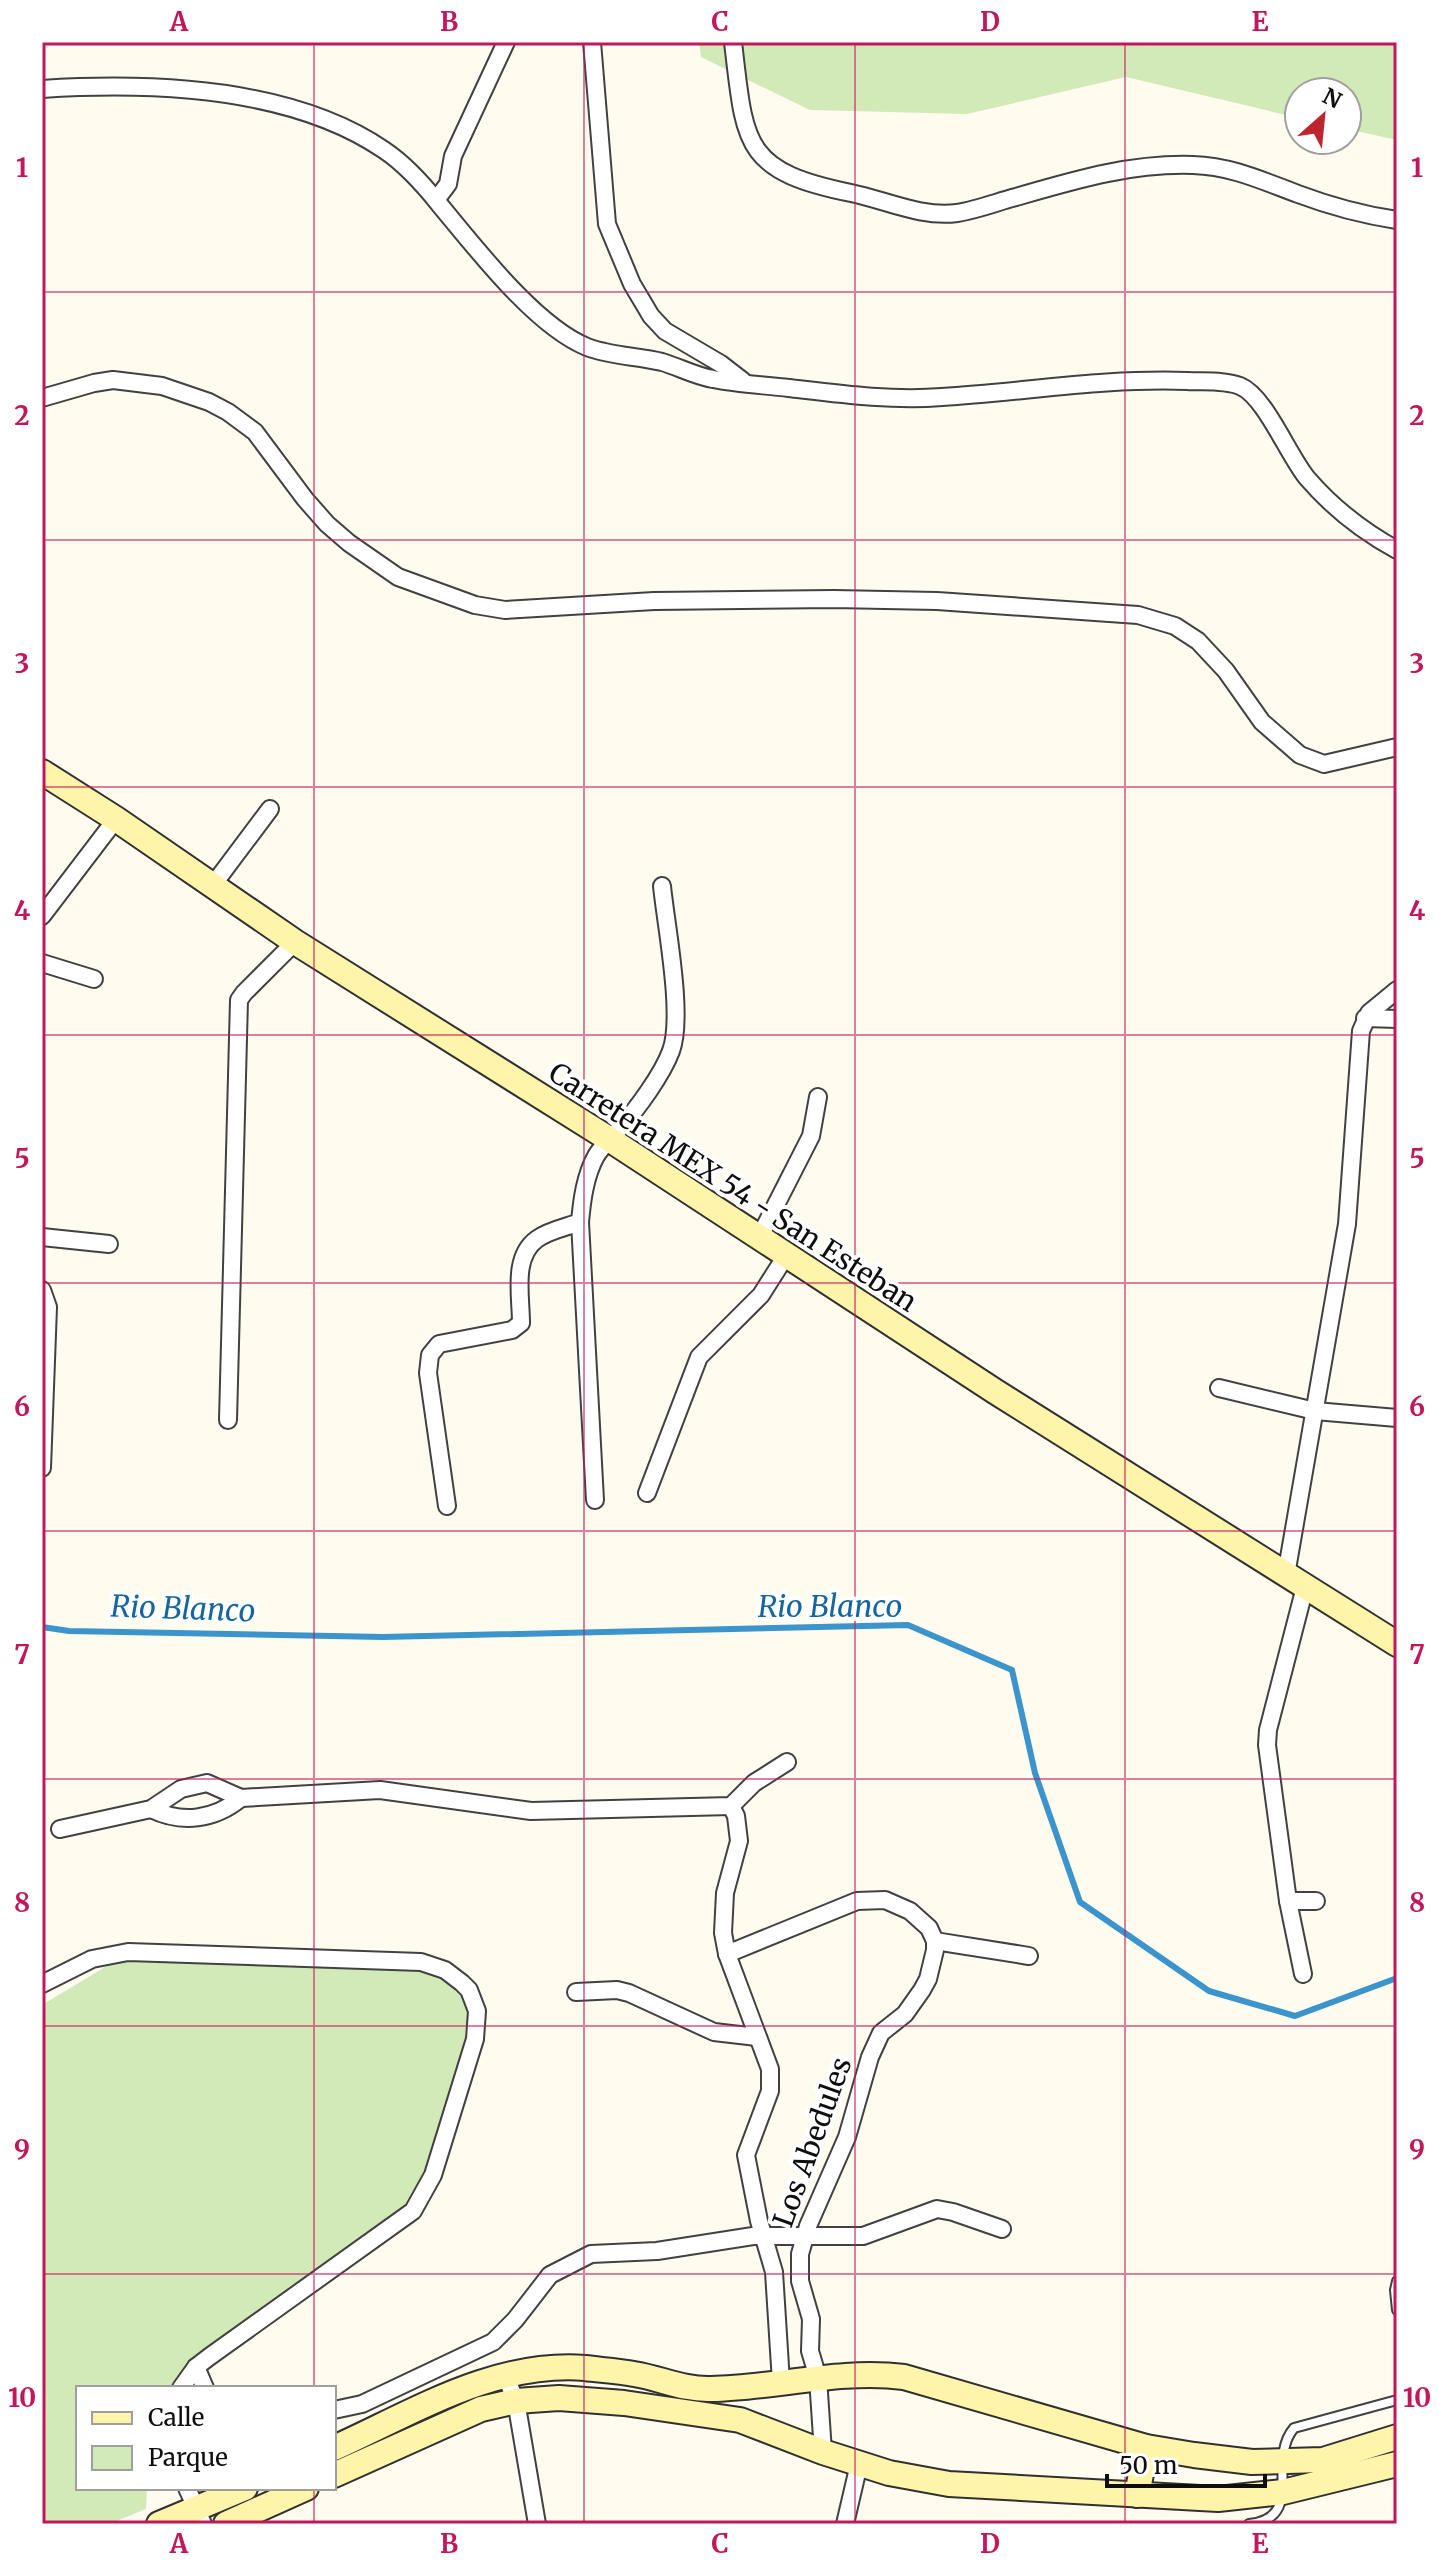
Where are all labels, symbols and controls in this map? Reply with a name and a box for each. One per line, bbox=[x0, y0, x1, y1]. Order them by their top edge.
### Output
text: A bbox=[169, 5, 189, 38]
text: B bbox=[440, 5, 458, 38]
text: C bbox=[711, 5, 729, 38]
text: D bbox=[980, 5, 1000, 38]
text: E bbox=[1252, 5, 1269, 38]
north arrow bbox=[1283, 76, 1363, 156]
text: N bbox=[1318, 82, 1347, 115]
text: 1 bbox=[16, 151, 28, 184]
text: 1 bbox=[1411, 151, 1423, 184]
text: 2 bbox=[14, 399, 30, 432]
text: 2 bbox=[1409, 399, 1425, 432]
text: 3 bbox=[15, 647, 29, 680]
text: 3 bbox=[1410, 647, 1424, 680]
text: 4 bbox=[14, 894, 31, 927]
text: 4 bbox=[1409, 894, 1426, 927]
street label: Carretera MEX 54 - San Esteban bbox=[542, 1054, 924, 1320]
text: 5 bbox=[14, 1142, 30, 1175]
text: 5 bbox=[1409, 1142, 1425, 1175]
text: 6 bbox=[14, 1390, 30, 1423]
text: 6 bbox=[1409, 1390, 1425, 1423]
water label: Rio Blanco bbox=[110, 1586, 256, 1630]
water label: Rio Blanco bbox=[758, 1587, 902, 1625]
text: 7 bbox=[14, 1638, 30, 1671]
text: 7 bbox=[1409, 1638, 1425, 1671]
text: 8 bbox=[14, 1886, 30, 1919]
text: 8 bbox=[1409, 1886, 1425, 1919]
street label: Los Abedules bbox=[765, 2052, 859, 2232]
text: 9 bbox=[14, 2133, 30, 2166]
text: 9 bbox=[1409, 2133, 1425, 2166]
text: 10 bbox=[8, 2381, 36, 2414]
text: 10 bbox=[1403, 2381, 1431, 2414]
legend bbox=[76, 2386, 336, 2490]
text: Calle bbox=[148, 2402, 204, 2433]
scale bar bbox=[1107, 2438, 1265, 2488]
text: Parque bbox=[148, 2442, 228, 2473]
text: 50 m bbox=[1119, 2450, 1178, 2481]
text: A bbox=[169, 2527, 189, 2560]
text: B bbox=[440, 2527, 458, 2560]
text: C bbox=[711, 2527, 729, 2560]
text: D bbox=[980, 2527, 1000, 2560]
text: E bbox=[1252, 2527, 1269, 2560]

